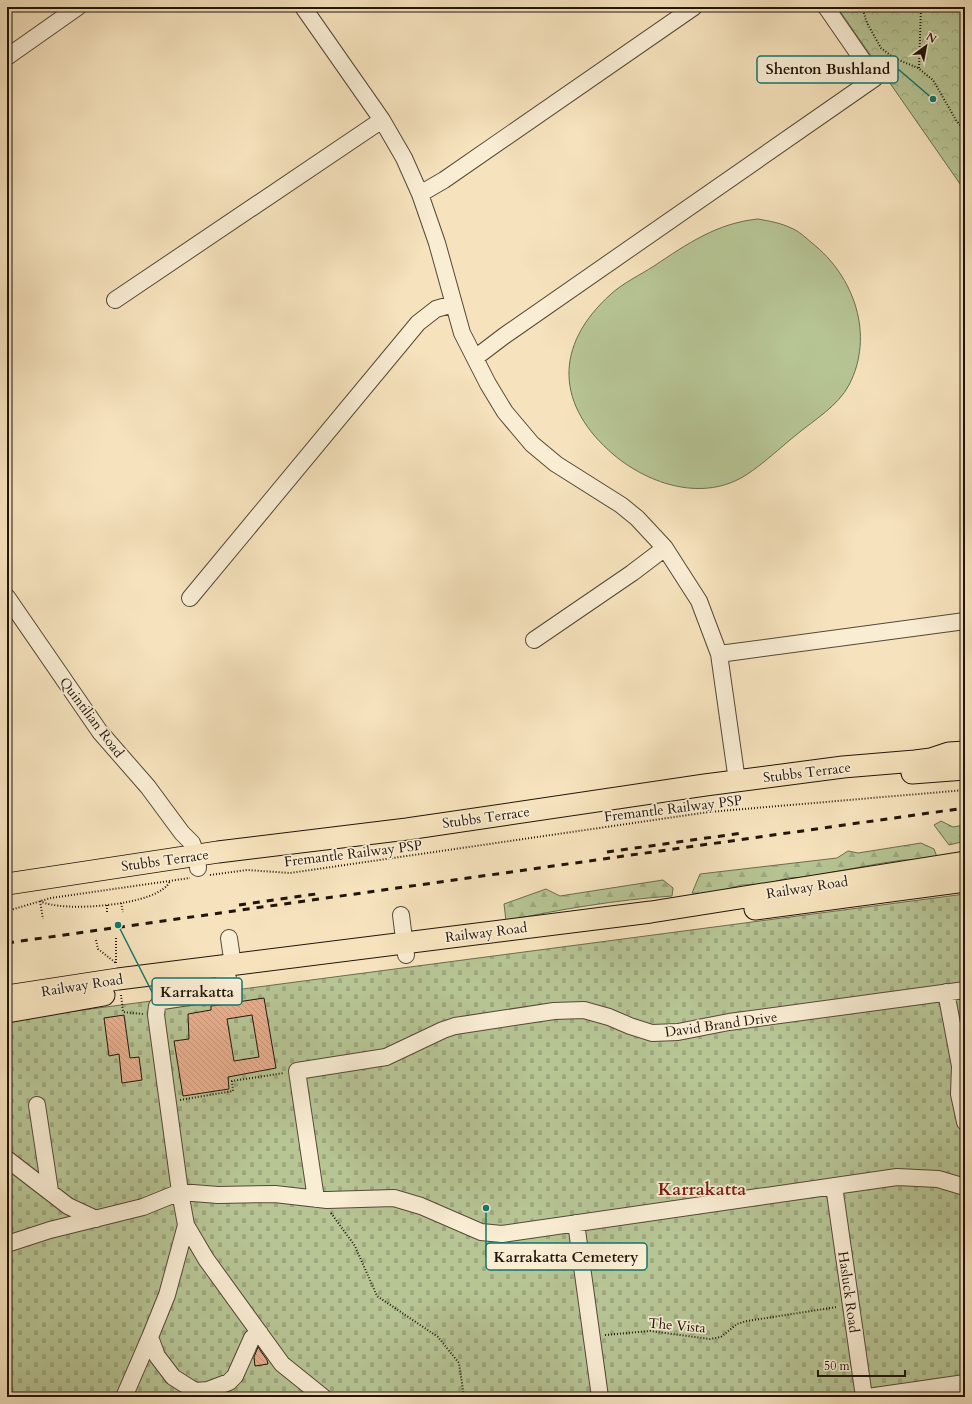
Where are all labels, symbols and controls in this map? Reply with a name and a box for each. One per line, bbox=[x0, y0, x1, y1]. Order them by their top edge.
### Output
north arrow bbox=[906, 26, 946, 66]
text: N bbox=[923, 29, 939, 47]
callout: Shenton Bushland bbox=[757, 56, 898, 83]
text: Shenton Bushland bbox=[766, 59, 891, 79]
street label: Quintilian Road bbox=[55, 673, 128, 762]
street label: Stubbs Terrace bbox=[762, 758, 852, 787]
street label: Fremantle Railway PSP bbox=[603, 791, 743, 826]
street label: Stubbs Terrace bbox=[441, 802, 531, 833]
street label: Fremantle Railway PSP bbox=[283, 836, 423, 871]
street label: Stubbs Terrace bbox=[120, 845, 210, 876]
street label: Railway Road bbox=[765, 872, 850, 903]
street label: Railway Road bbox=[444, 918, 529, 947]
street label: Railway Road bbox=[40, 970, 125, 1001]
callout: Karrakatta bbox=[152, 978, 242, 1005]
text: Karrakatta bbox=[160, 982, 234, 1002]
street label: David Brand Drive bbox=[664, 1007, 779, 1042]
district label: Karrakatta bbox=[658, 1177, 746, 1202]
callout: Karrakatta Cemetery bbox=[486, 1243, 647, 1270]
text: Karrakatta Cemetery bbox=[494, 1247, 639, 1267]
street label: Hasluck Road bbox=[833, 1250, 864, 1335]
street label: The Vista bbox=[648, 1314, 706, 1337]
scale bar bbox=[818, 1352, 905, 1378]
text: 50 m bbox=[824, 1358, 851, 1374]

